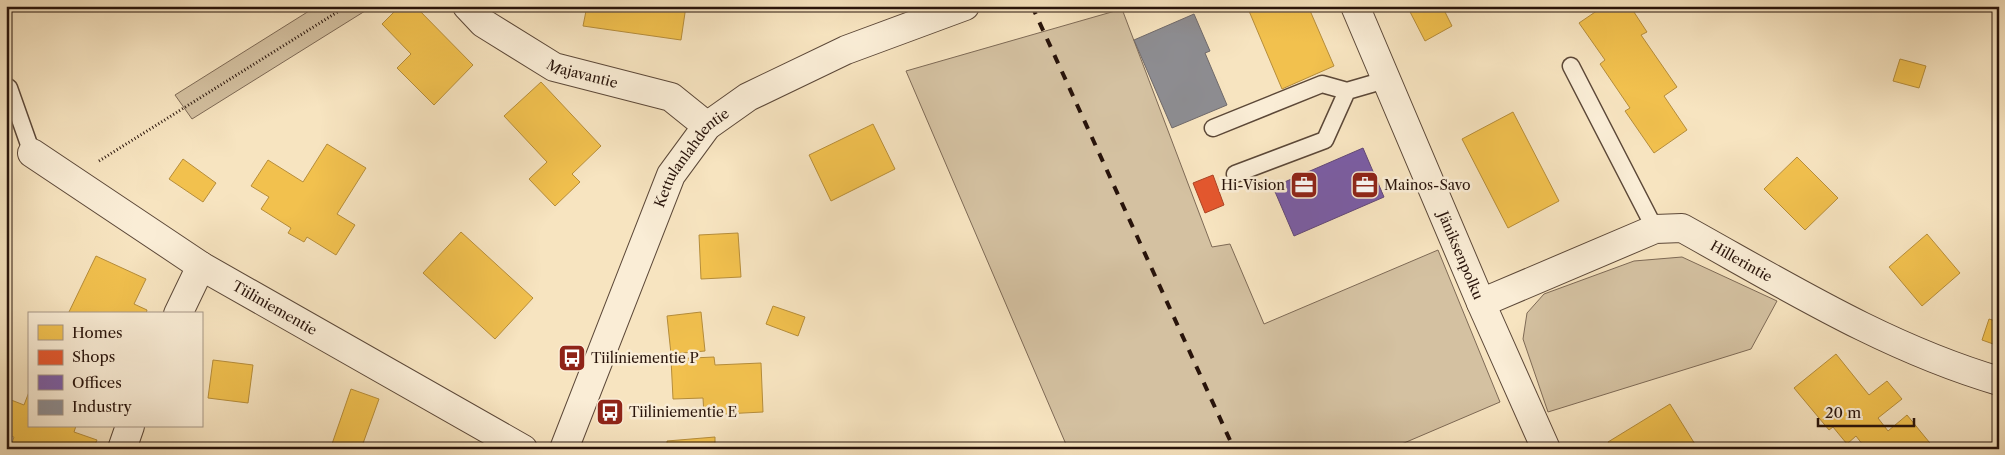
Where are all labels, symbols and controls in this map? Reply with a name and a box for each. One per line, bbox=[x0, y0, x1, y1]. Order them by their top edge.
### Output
street label: Majavantie bbox=[543, 56, 620, 92]
street label: Kettulanlahdentie bbox=[650, 104, 733, 210]
office icon: Hi-Vision bbox=[1289, 170, 1319, 200]
office icon: Mainos-Savo bbox=[1350, 170, 1380, 200]
place label: Hi-Vision bbox=[1221, 176, 1285, 194]
place label: Mainos-Savo bbox=[1384, 176, 1471, 194]
street label: Jäniksenpolku bbox=[1433, 207, 1488, 303]
street label: Hillerintie bbox=[1707, 237, 1776, 286]
street label: Tiiliniementie bbox=[229, 277, 320, 339]
legend bbox=[28, 312, 202, 428]
text: Homes bbox=[72, 323, 123, 342]
bus stop icon: Tiiliniementie P bbox=[557, 343, 587, 373]
text: Shops bbox=[72, 347, 115, 366]
place label: Tiiliniementie P bbox=[591, 349, 699, 367]
text: Offices bbox=[72, 373, 122, 392]
scale bar bbox=[1818, 395, 1914, 427]
text: Industry bbox=[72, 397, 132, 416]
bus stop icon: Tiiliniementie E bbox=[595, 397, 625, 427]
place label: Tiiliniementie E bbox=[629, 403, 737, 421]
text: 20 m bbox=[1825, 403, 1861, 422]

